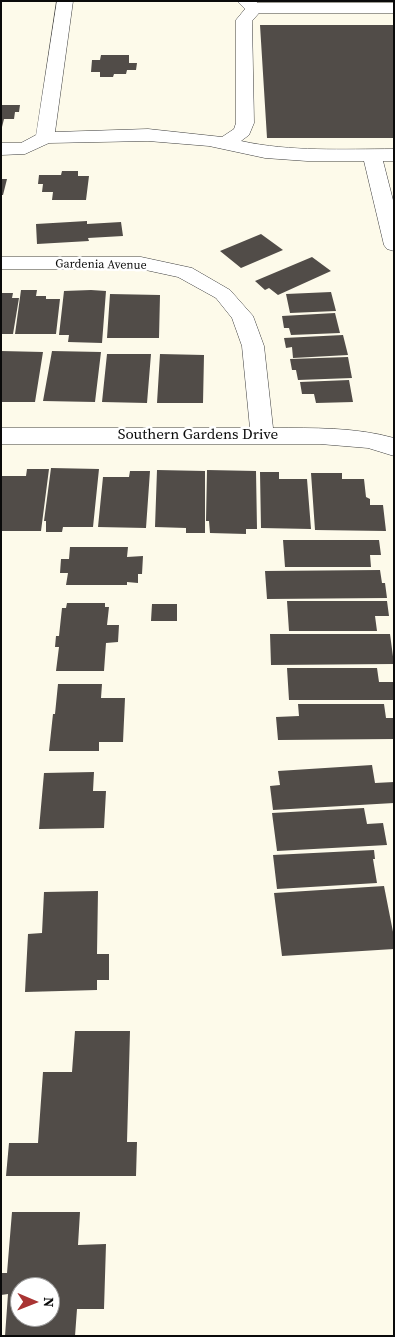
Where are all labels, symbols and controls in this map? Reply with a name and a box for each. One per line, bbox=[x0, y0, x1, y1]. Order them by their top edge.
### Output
street label: Gardenia Avenue bbox=[55, 257, 147, 273]
street label: Southern Gardens Drive bbox=[118, 426, 278, 444]
north arrow bbox=[10, 1277, 60, 1327]
text: N bbox=[39, 1297, 59, 1308]

